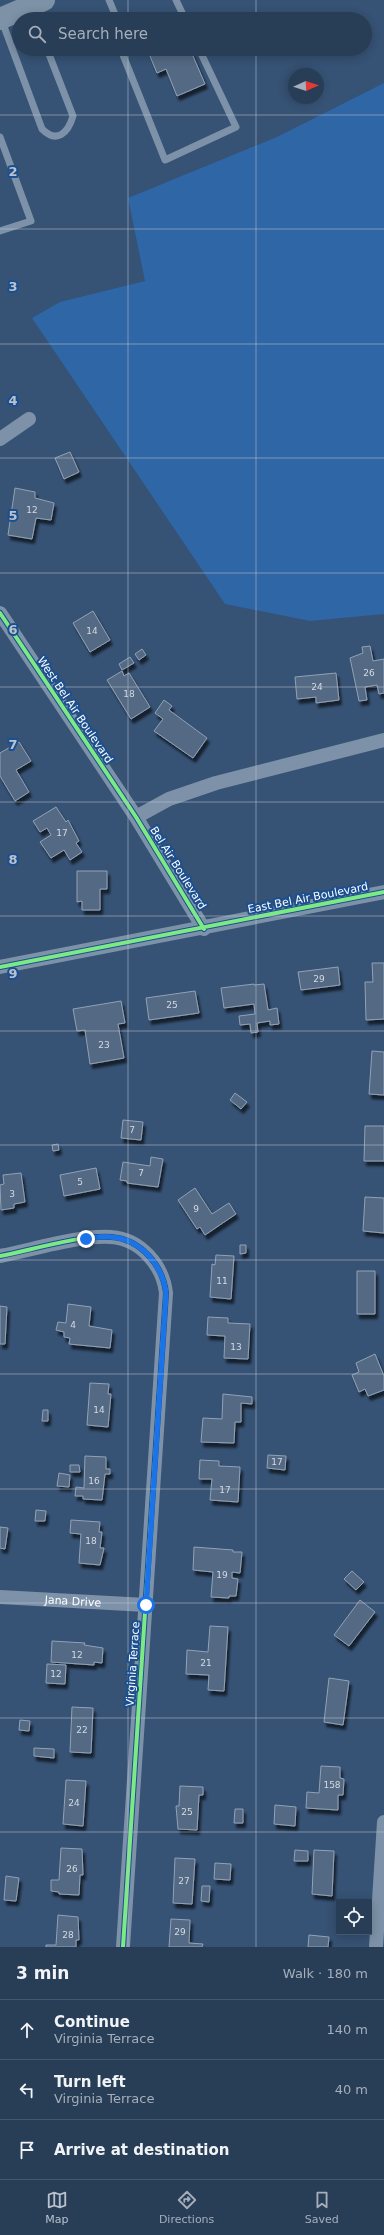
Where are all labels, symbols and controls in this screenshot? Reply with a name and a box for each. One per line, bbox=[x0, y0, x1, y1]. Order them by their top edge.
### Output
search box bbox=[12, 12, 372, 56]
icon: search bbox=[26, 23, 48, 45]
text: Search here bbox=[58, 25, 148, 43]
north arrow bbox=[288, 68, 324, 104]
text: 2 bbox=[8, 164, 18, 179]
text: 3 bbox=[8, 279, 18, 294]
text: 4 bbox=[8, 393, 18, 408]
house number: 12 bbox=[26, 505, 38, 515]
text: 5 bbox=[8, 508, 18, 523]
text: 6 bbox=[8, 622, 18, 637]
house number: 14 bbox=[86, 626, 98, 636]
street label: West Bel Air Boulevard bbox=[34, 654, 116, 766]
house number: 26 bbox=[363, 668, 375, 678]
house number: 24 bbox=[311, 682, 323, 692]
house number: 18 bbox=[123, 689, 135, 699]
text: 7 bbox=[8, 737, 18, 752]
street label: Bel Air Boulevard bbox=[147, 824, 209, 912]
house number: 17 bbox=[56, 828, 68, 838]
text: 8 bbox=[8, 852, 18, 867]
street label: East Bel Air Boulevard bbox=[247, 880, 369, 916]
text: 9 bbox=[8, 966, 18, 981]
house number: 29 bbox=[313, 974, 325, 984]
house number: 25 bbox=[166, 1000, 178, 1010]
house number: 23 bbox=[98, 1040, 110, 1050]
house number: 7 bbox=[129, 1125, 135, 1135]
house number: 7 bbox=[138, 1168, 144, 1178]
house number: 5 bbox=[77, 1177, 83, 1187]
house number: 3 bbox=[9, 1189, 15, 1199]
house number: 9 bbox=[193, 1204, 199, 1214]
route end bbox=[77, 1230, 95, 1248]
house number: 11 bbox=[216, 1276, 228, 1286]
house number: 4 bbox=[70, 1320, 76, 1330]
house number: 13 bbox=[230, 1342, 242, 1352]
house number: 14 bbox=[93, 1405, 105, 1415]
house number: 17 bbox=[271, 1457, 283, 1467]
house number: 16 bbox=[88, 1476, 100, 1486]
house number: 17 bbox=[219, 1485, 231, 1495]
house number: 18 bbox=[85, 1536, 97, 1546]
house number: 19 bbox=[216, 1570, 228, 1580]
street label: Jana Drive bbox=[43, 1593, 102, 1609]
route start bbox=[137, 1596, 155, 1614]
street label: Virginia Terrace bbox=[124, 1621, 142, 1707]
house number: 12 bbox=[71, 1650, 83, 1660]
house number: 21 bbox=[200, 1658, 212, 1668]
house number: 12 bbox=[50, 1669, 62, 1679]
house number: 22 bbox=[76, 1725, 88, 1735]
house number: 158 bbox=[323, 1780, 341, 1790]
house number: 24 bbox=[68, 1798, 80, 1808]
house number: 25 bbox=[181, 1807, 193, 1817]
house number: 26 bbox=[66, 1864, 78, 1874]
house number: 27 bbox=[178, 1876, 190, 1886]
map controls bbox=[336, 1899, 372, 1935]
button: locate bbox=[336, 1899, 372, 1935]
house number: 29 bbox=[174, 1927, 186, 1937]
house number: 28 bbox=[62, 1930, 74, 1940]
text: 3 min bbox=[16, 1963, 69, 1983]
text: Walk · 180 m bbox=[283, 1966, 368, 1981]
text: Continue bbox=[54, 2013, 130, 2031]
icon: ahead bbox=[16, 2019, 38, 2041]
text: 140 m bbox=[326, 2022, 368, 2037]
text: Virginia Terrace bbox=[54, 2031, 154, 2046]
text: Turn left bbox=[54, 2073, 126, 2091]
icon: left bbox=[16, 2079, 38, 2101]
text: 40 m bbox=[335, 2082, 368, 2097]
text: Virginia Terrace bbox=[54, 2091, 154, 2106]
icon: arrive bbox=[16, 2139, 38, 2161]
text: Arrive at destination bbox=[54, 2141, 229, 2159]
tab: Map bbox=[45, 2189, 68, 2226]
tab: Directions bbox=[159, 2189, 214, 2226]
tab: Saved bbox=[305, 2189, 339, 2226]

